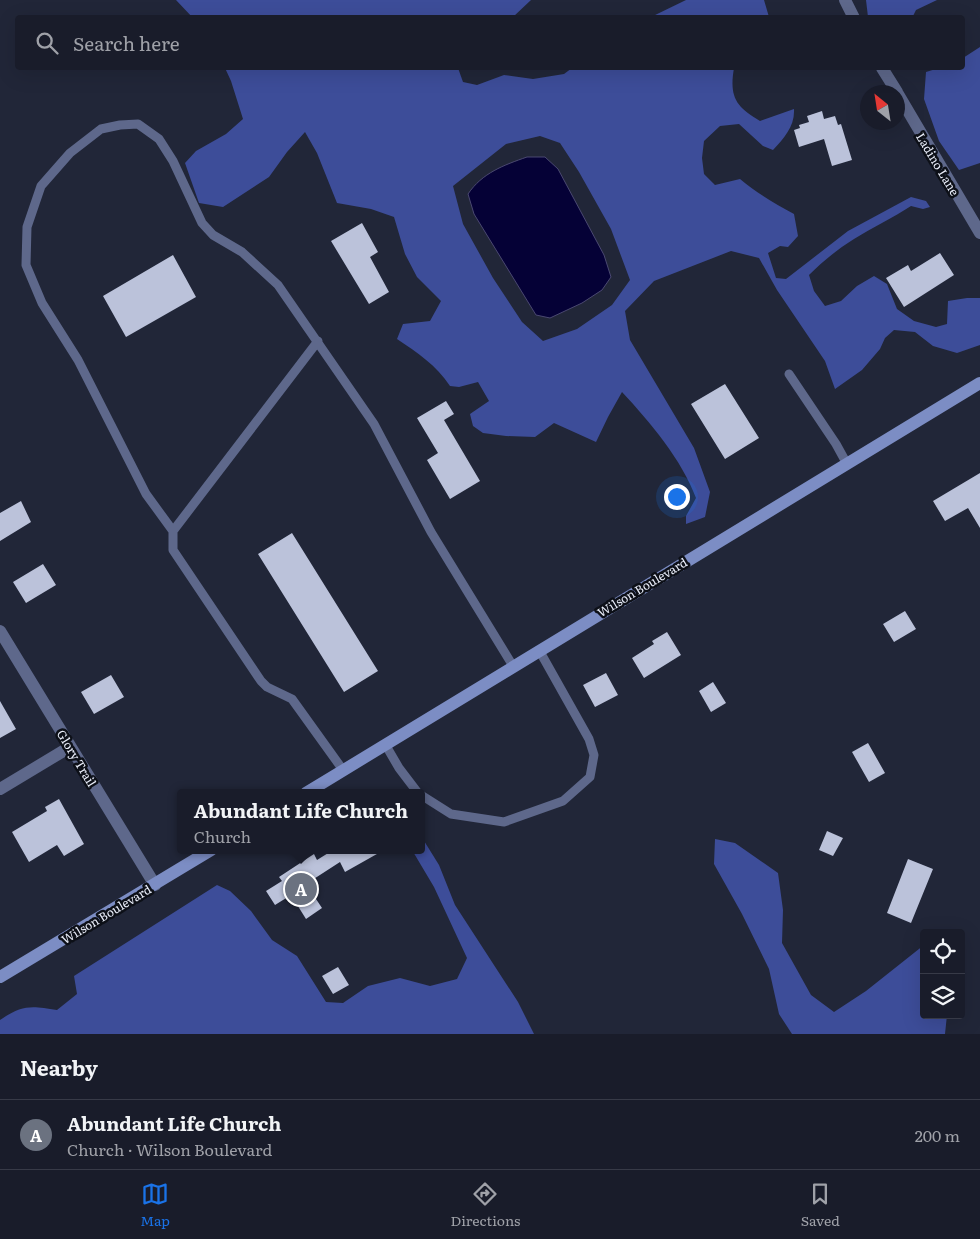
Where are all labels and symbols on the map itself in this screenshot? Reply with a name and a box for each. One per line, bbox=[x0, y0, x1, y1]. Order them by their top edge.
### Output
north arrow bbox=[860, 85, 905, 130]
street label: Ladino Lane bbox=[912, 129, 964, 199]
your location bbox=[664, 484, 690, 510]
street label: Wilson Boulevard bbox=[594, 553, 691, 621]
street label: Glory Trail bbox=[53, 726, 101, 790]
pin: A bbox=[285, 870, 317, 908]
street label: Wilson Boulevard bbox=[58, 880, 155, 948]

